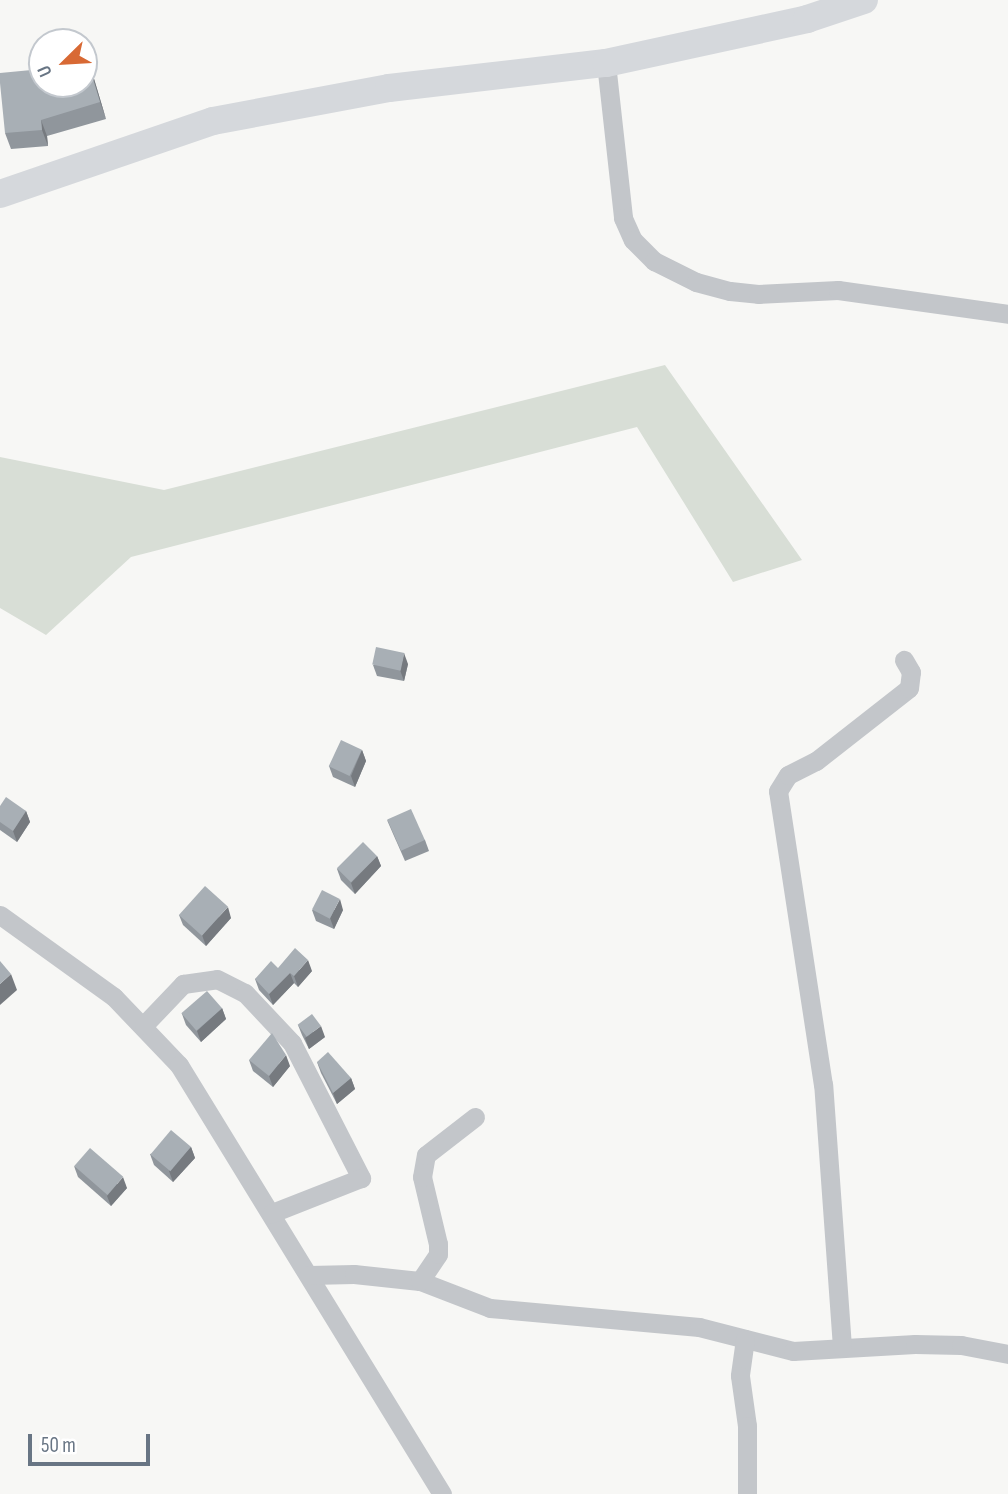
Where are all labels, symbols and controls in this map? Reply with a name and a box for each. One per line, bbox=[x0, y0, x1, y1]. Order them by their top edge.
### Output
north arrow bbox=[28, 28, 98, 98]
text: U bbox=[33, 62, 58, 80]
scale bar bbox=[32, 1420, 154, 1464]
text: 50 m bbox=[41, 1433, 76, 1458]

